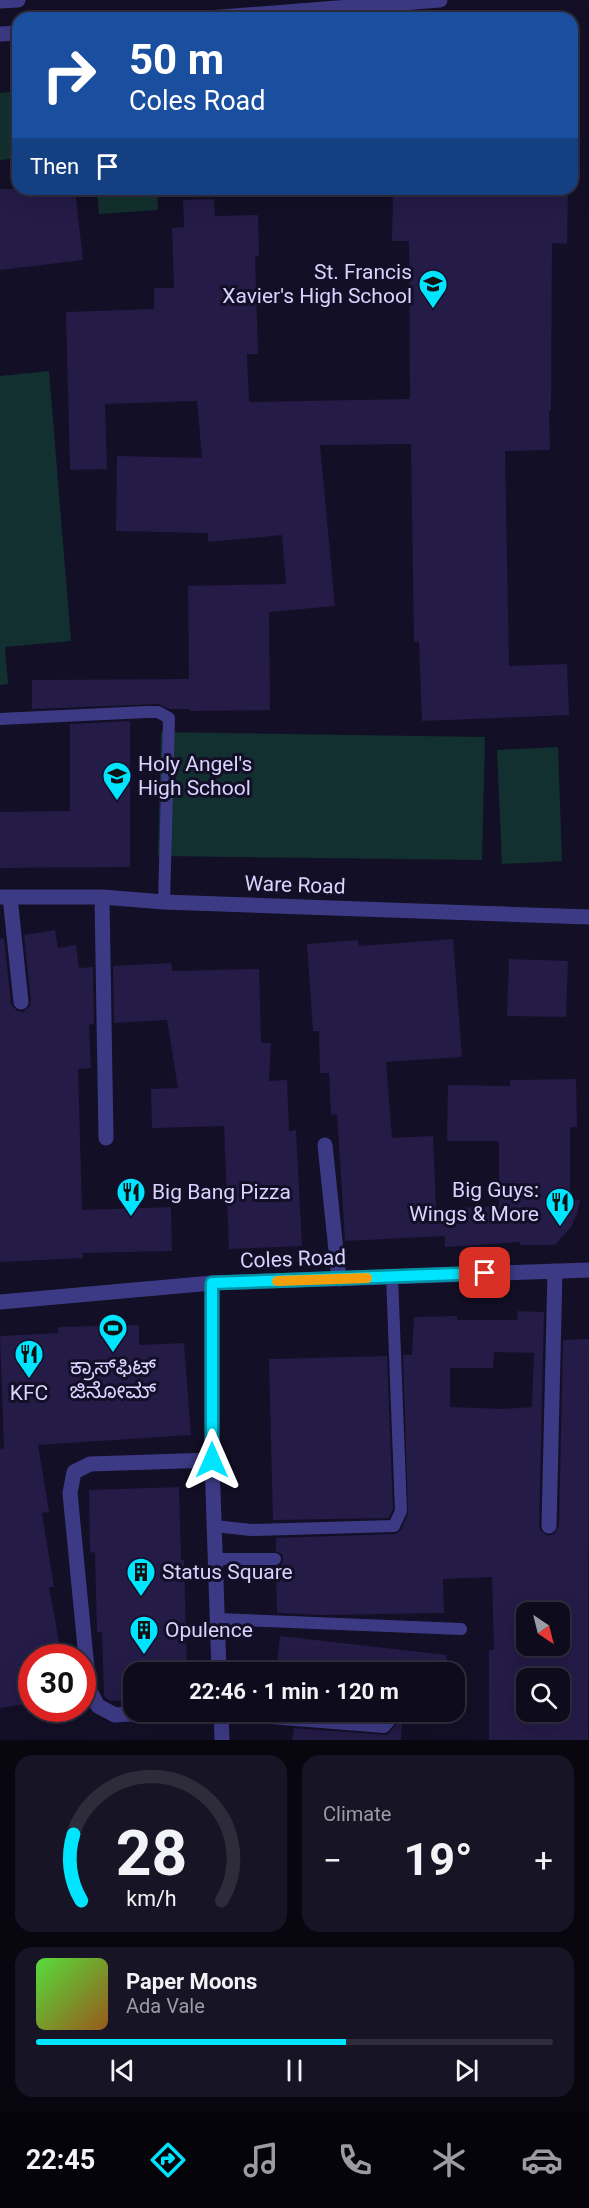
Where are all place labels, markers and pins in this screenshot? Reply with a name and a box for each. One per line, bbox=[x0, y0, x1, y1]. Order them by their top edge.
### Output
place label: St. Francis Xavier's High School bbox=[222, 260, 412, 308]
school or university icon: St. Francis Xavier's High School bbox=[417, 268, 449, 310]
place label: Holy Angel's High School bbox=[138, 752, 252, 800]
school or university icon: Holy Angel's High School bbox=[101, 760, 133, 802]
restaurant icon: Big Bang Pizza bbox=[115, 1176, 147, 1218]
place label: Big Guys: Wings & More bbox=[409, 1178, 539, 1226]
place label: Big Bang Pizza bbox=[152, 1180, 291, 1204]
restaurant icon: Big Guys: Wings & More bbox=[544, 1186, 576, 1228]
pin bbox=[459, 1247, 510, 1298]
sports icon: ಕ್ರಾಸ್‌ಫಿಟ್ ಜಿನೋಮ್ bbox=[97, 1312, 129, 1354]
restaurant icon: KFC bbox=[13, 1338, 45, 1380]
place label: ಕ್ರಾಸ್‌ಫಿಟ್ ಜಿನೋಮ್ bbox=[70, 1355, 157, 1403]
place label: KFC bbox=[10, 1381, 48, 1405]
building icon: Status Square bbox=[125, 1556, 157, 1598]
place label: Status Square bbox=[162, 1560, 293, 1584]
building icon: Opulence bbox=[128, 1614, 160, 1656]
place label: Opulence bbox=[165, 1618, 253, 1642]

